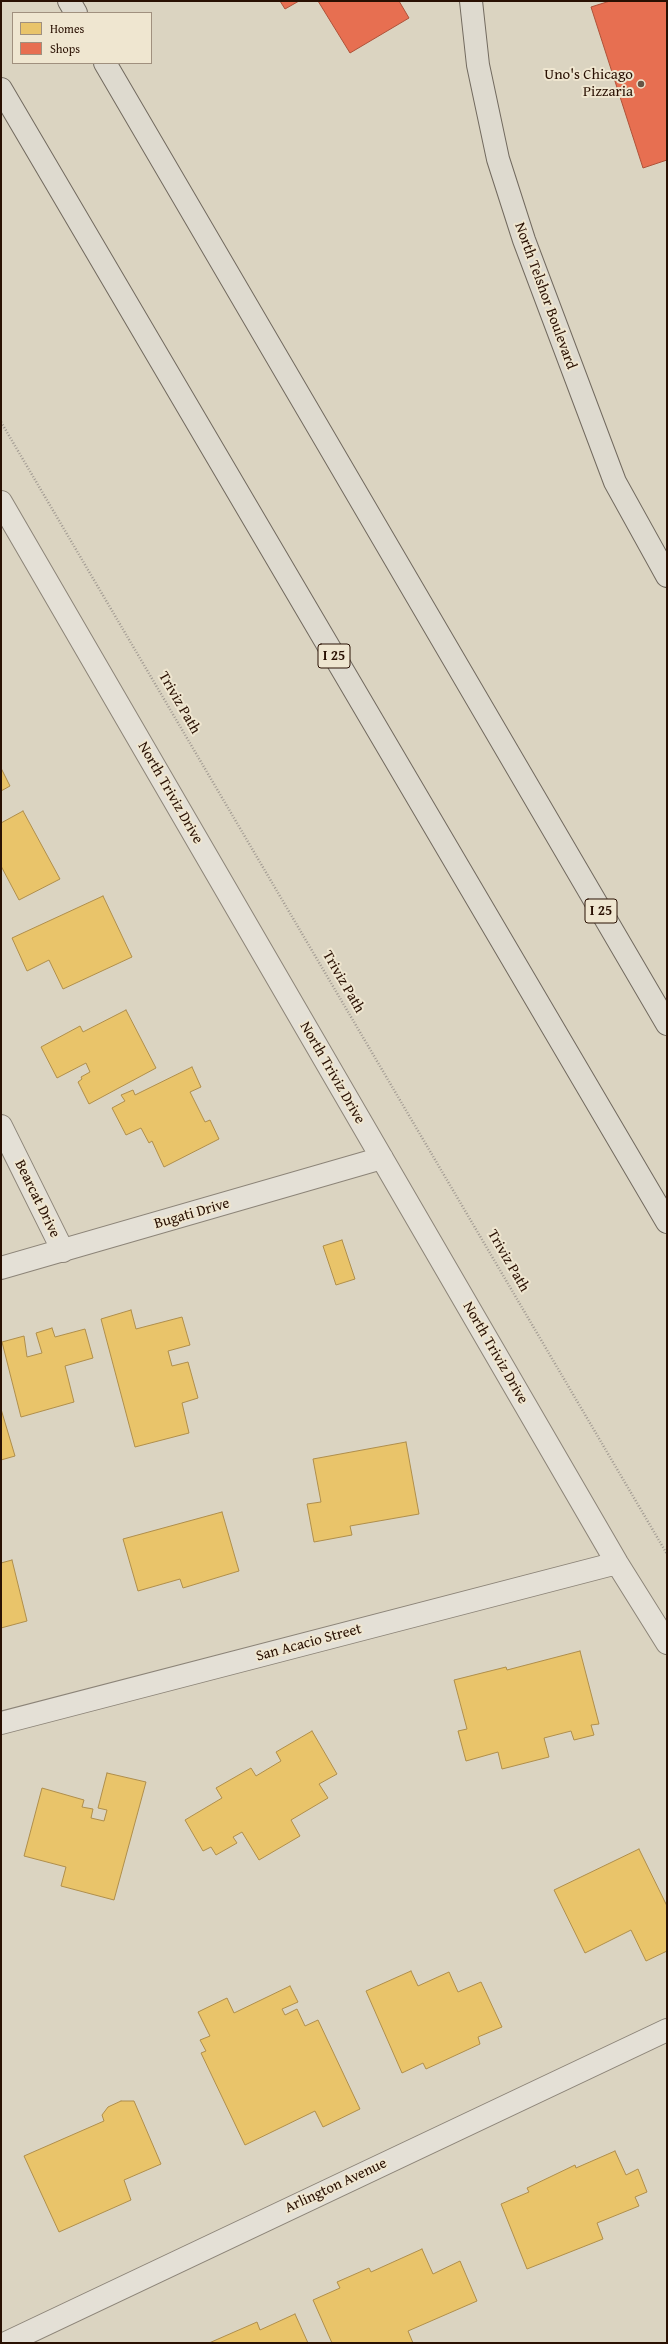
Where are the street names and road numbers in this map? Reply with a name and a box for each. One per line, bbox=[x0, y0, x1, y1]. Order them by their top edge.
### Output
street label: North Telshor Boulevard bbox=[510, 220, 580, 372]
road number: I 25 bbox=[318, 644, 350, 668]
street label: Triviz Path bbox=[154, 669, 204, 737]
street label: North Triviz Drive bbox=[134, 739, 206, 847]
road number: I 25 bbox=[585, 899, 617, 923]
street label: Triviz Path bbox=[318, 948, 368, 1016]
street label: North Triviz Drive bbox=[296, 1019, 368, 1127]
street label: Bearcat Drive bbox=[10, 1157, 64, 1241]
street label: Bugati Drive bbox=[152, 1195, 232, 1233]
street label: Triviz Path bbox=[483, 1227, 533, 1295]
street label: North Triviz Drive bbox=[459, 1299, 531, 1407]
street label: San Acacio Street bbox=[254, 1620, 364, 1666]
street label: Arlington Avenue bbox=[282, 2155, 390, 2217]

